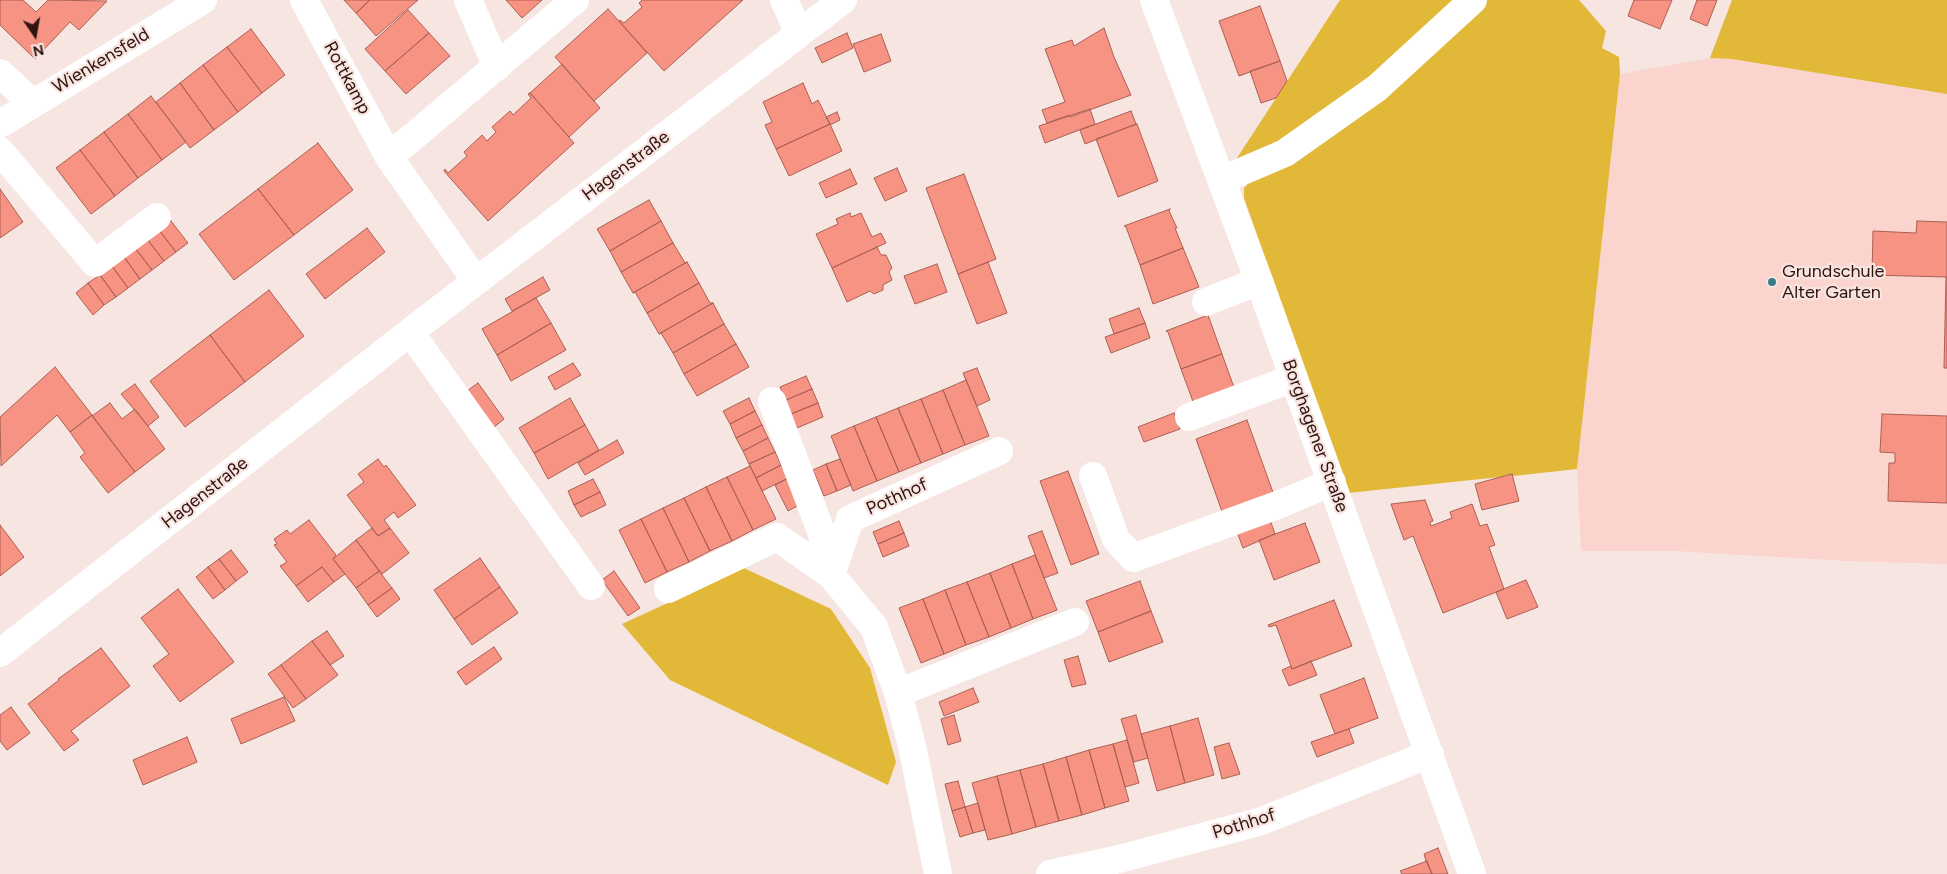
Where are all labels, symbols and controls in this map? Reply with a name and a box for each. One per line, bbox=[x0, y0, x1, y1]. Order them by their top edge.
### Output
north arrow bbox=[10, 10, 60, 60]
street label: Wienkensfeld bbox=[49, 24, 153, 98]
street label: Rottkamp bbox=[319, 38, 375, 118]
text: N bbox=[31, 41, 45, 60]
street label: Hagenstraße bbox=[578, 126, 674, 206]
place label: Grundschule Alter Garten bbox=[1782, 261, 1884, 304]
marker: Grundschule Alter Garten bbox=[1766, 276, 1778, 288]
street label: Borghagener Straße bbox=[1277, 357, 1353, 515]
street label: Hagenstraße bbox=[158, 453, 252, 533]
street label: Pothhof bbox=[863, 474, 931, 520]
street label: Pothhof bbox=[1210, 804, 1278, 844]

